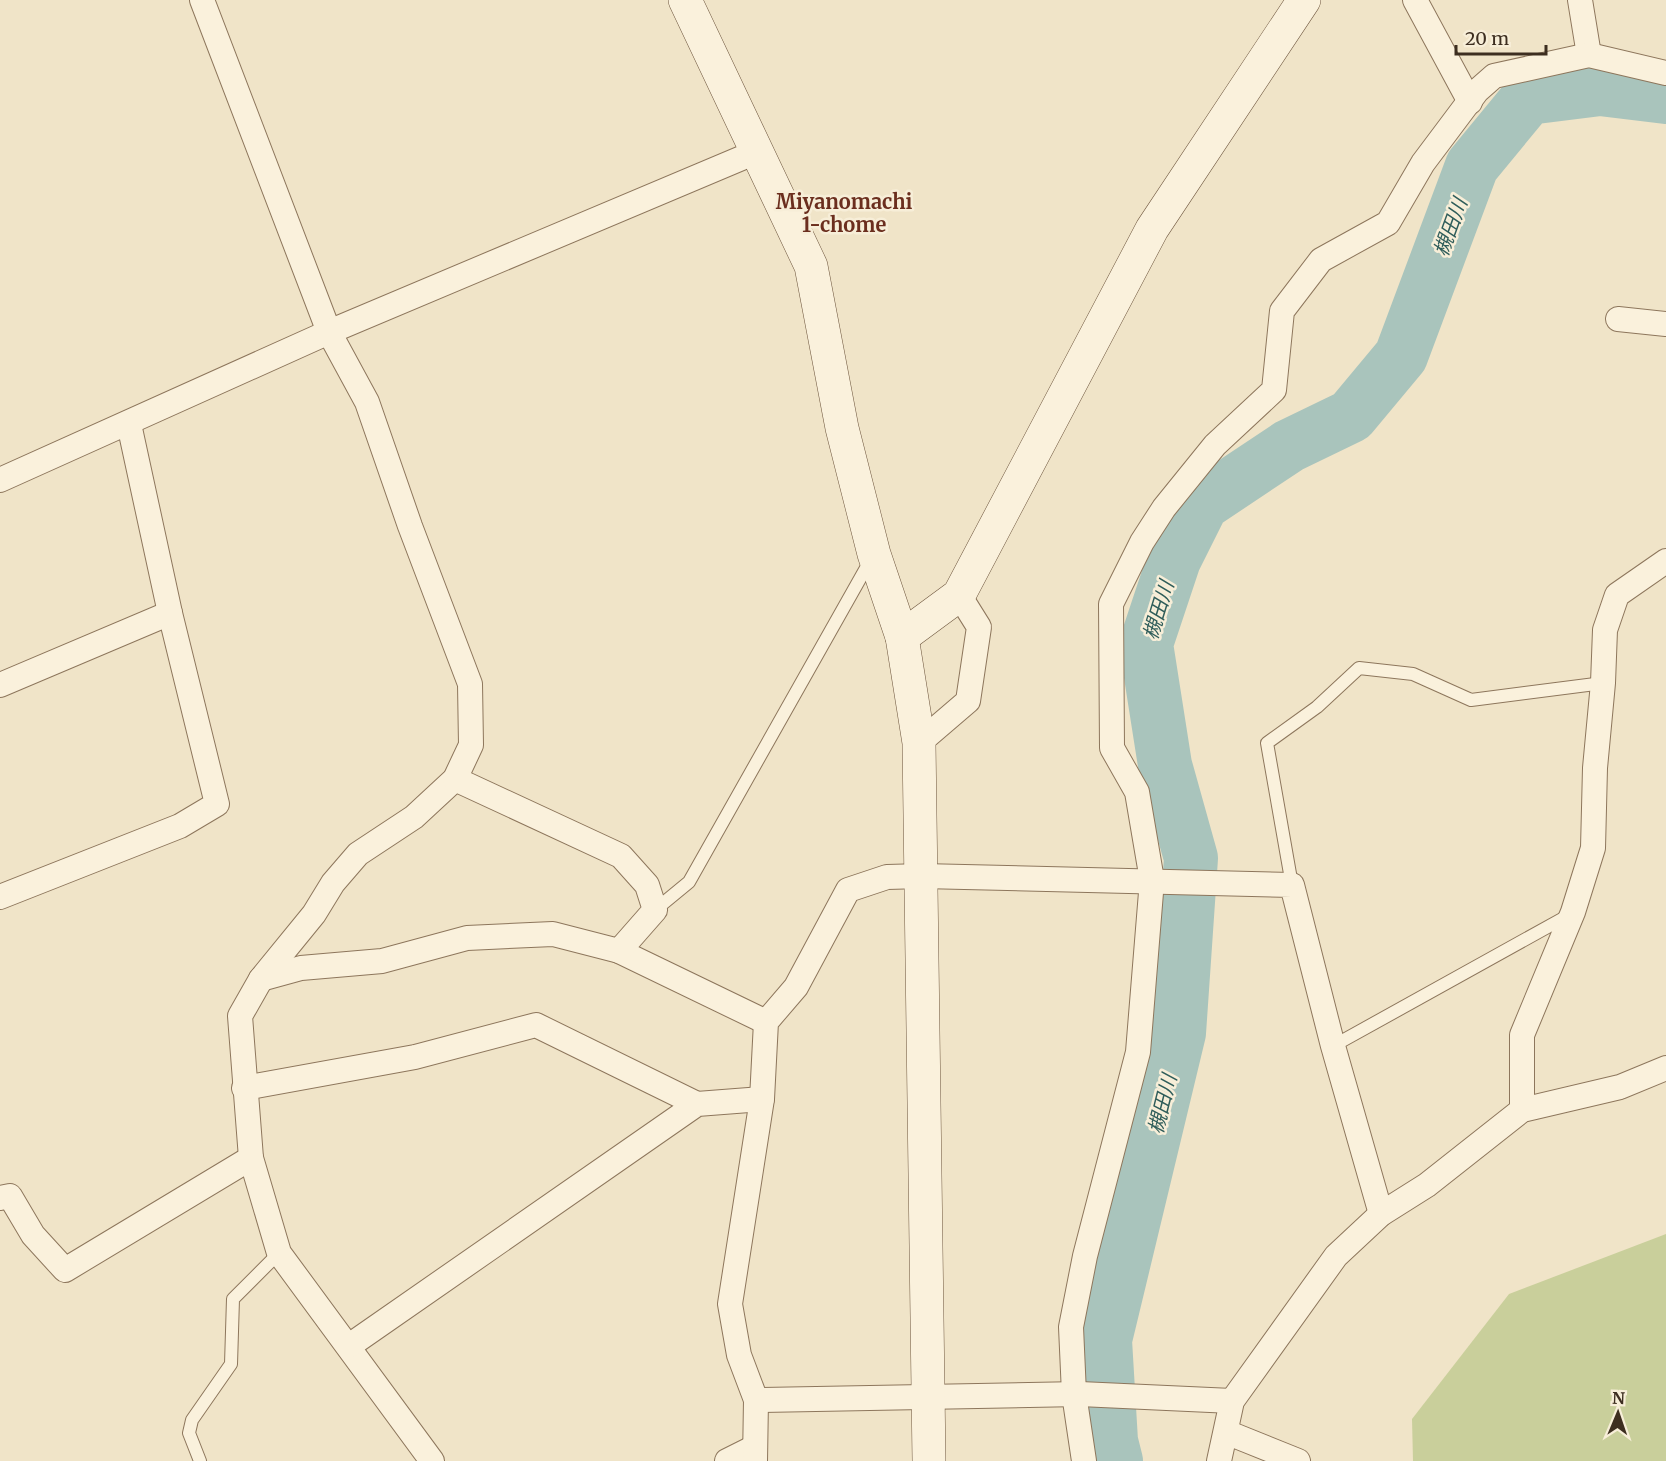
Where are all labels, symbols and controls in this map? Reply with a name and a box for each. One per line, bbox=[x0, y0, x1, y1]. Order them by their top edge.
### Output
scale bar bbox=[1456, 18, 1546, 56]
text: 20 m bbox=[1465, 27, 1509, 50]
district label: Miyanomachi 1-chome bbox=[776, 189, 912, 237]
water label: 槻田川 bbox=[1428, 193, 1473, 259]
water label: 槻田川 bbox=[1137, 576, 1179, 642]
water label: 槻田川 bbox=[1143, 1070, 1182, 1136]
north arrow bbox=[1588, 1383, 1648, 1443]
text: N bbox=[1612, 1388, 1626, 1408]

